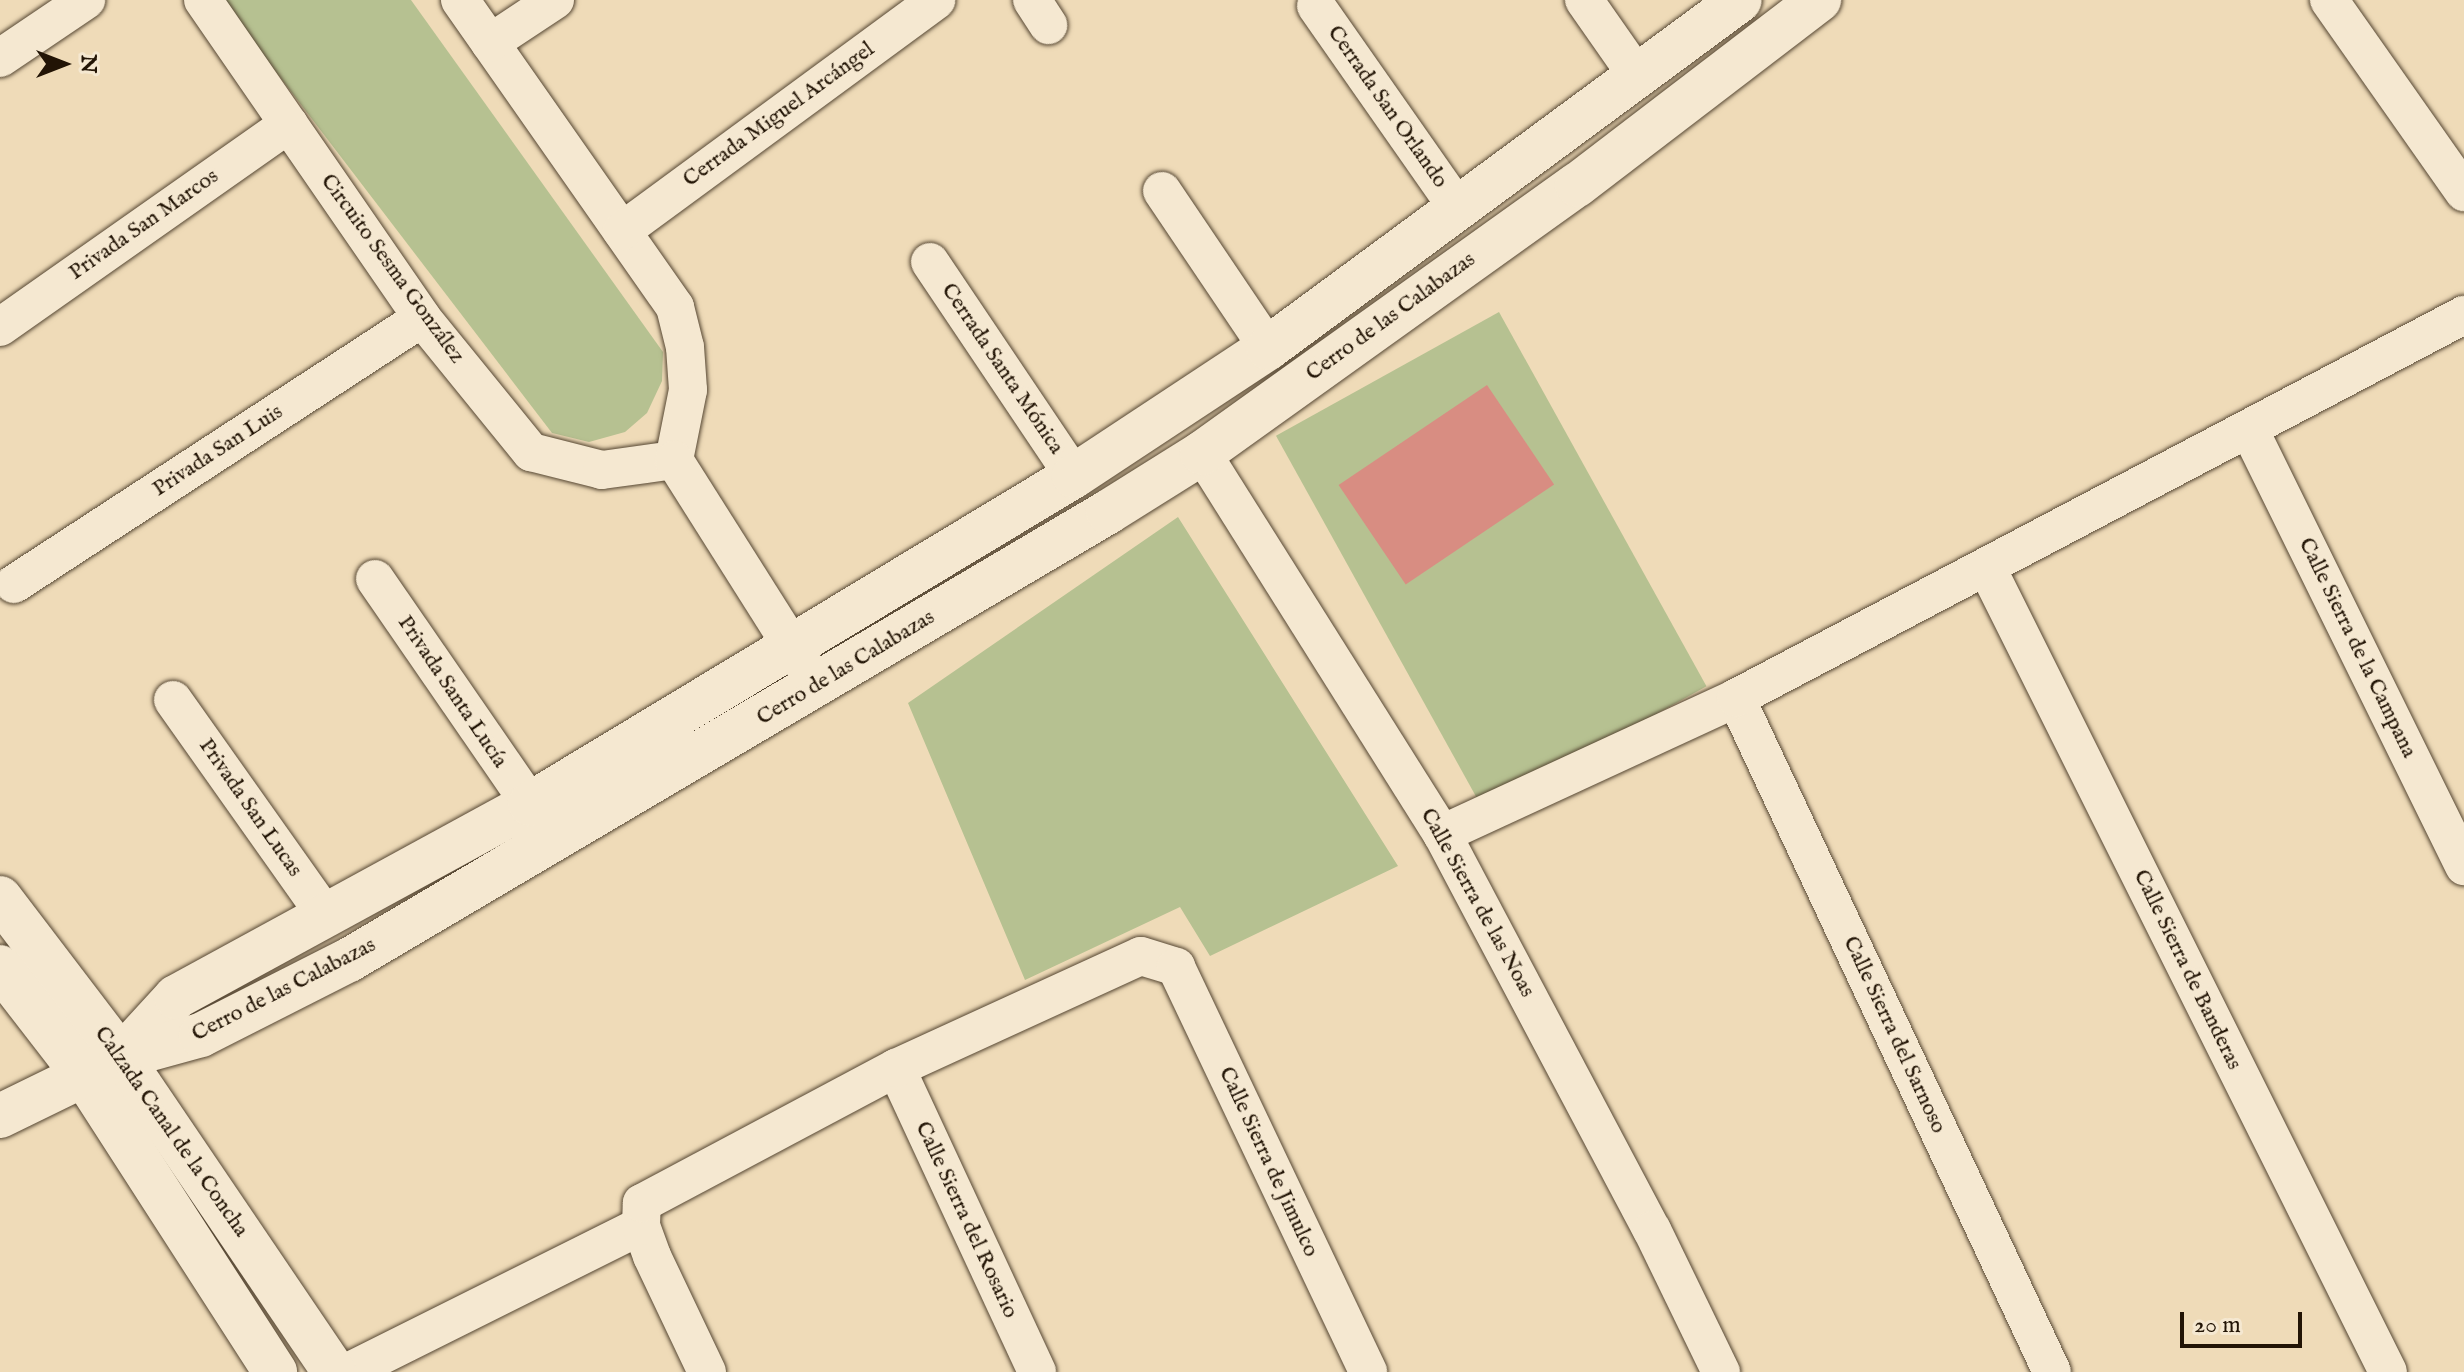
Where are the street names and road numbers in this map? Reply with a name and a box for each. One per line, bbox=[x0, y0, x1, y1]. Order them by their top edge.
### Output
street label: Cerrada San Orlando bbox=[1321, 21, 1453, 193]
street label: Cerrada Miguel Arcángel bbox=[678, 37, 880, 193]
street label: Privada San Marcos bbox=[64, 164, 224, 286]
street label: Circuito Sesma González bbox=[314, 169, 470, 369]
street label: Cerro de las Calabazas bbox=[1301, 247, 1481, 387]
street label: Cerrada Santa Mónica bbox=[935, 278, 1069, 460]
street label: Privada San Luis bbox=[148, 399, 288, 503]
street label: Calle Sierra de la Campana bbox=[2292, 534, 2422, 762]
street label: Cerro de las Calabazas bbox=[752, 604, 940, 732]
street label: Privada Santa Lucía bbox=[391, 611, 513, 773]
street label: Privada San Lucas bbox=[192, 734, 308, 882]
street label: Calle Sierra de las Noas bbox=[1414, 804, 1540, 1002]
street label: Calle Sierra de Banderas bbox=[2127, 866, 2247, 1074]
street label: Cerro de las Calabazas bbox=[188, 932, 380, 1048]
street label: Calle Sierra del Sarnoso bbox=[1837, 932, 1951, 1138]
street label: Calzada Canal de la Concha bbox=[88, 1022, 254, 1242]
street label: Calle Sierra de Jimulco bbox=[1212, 1063, 1324, 1261]
street label: Calle Sierra del Rosario bbox=[909, 1118, 1023, 1322]

